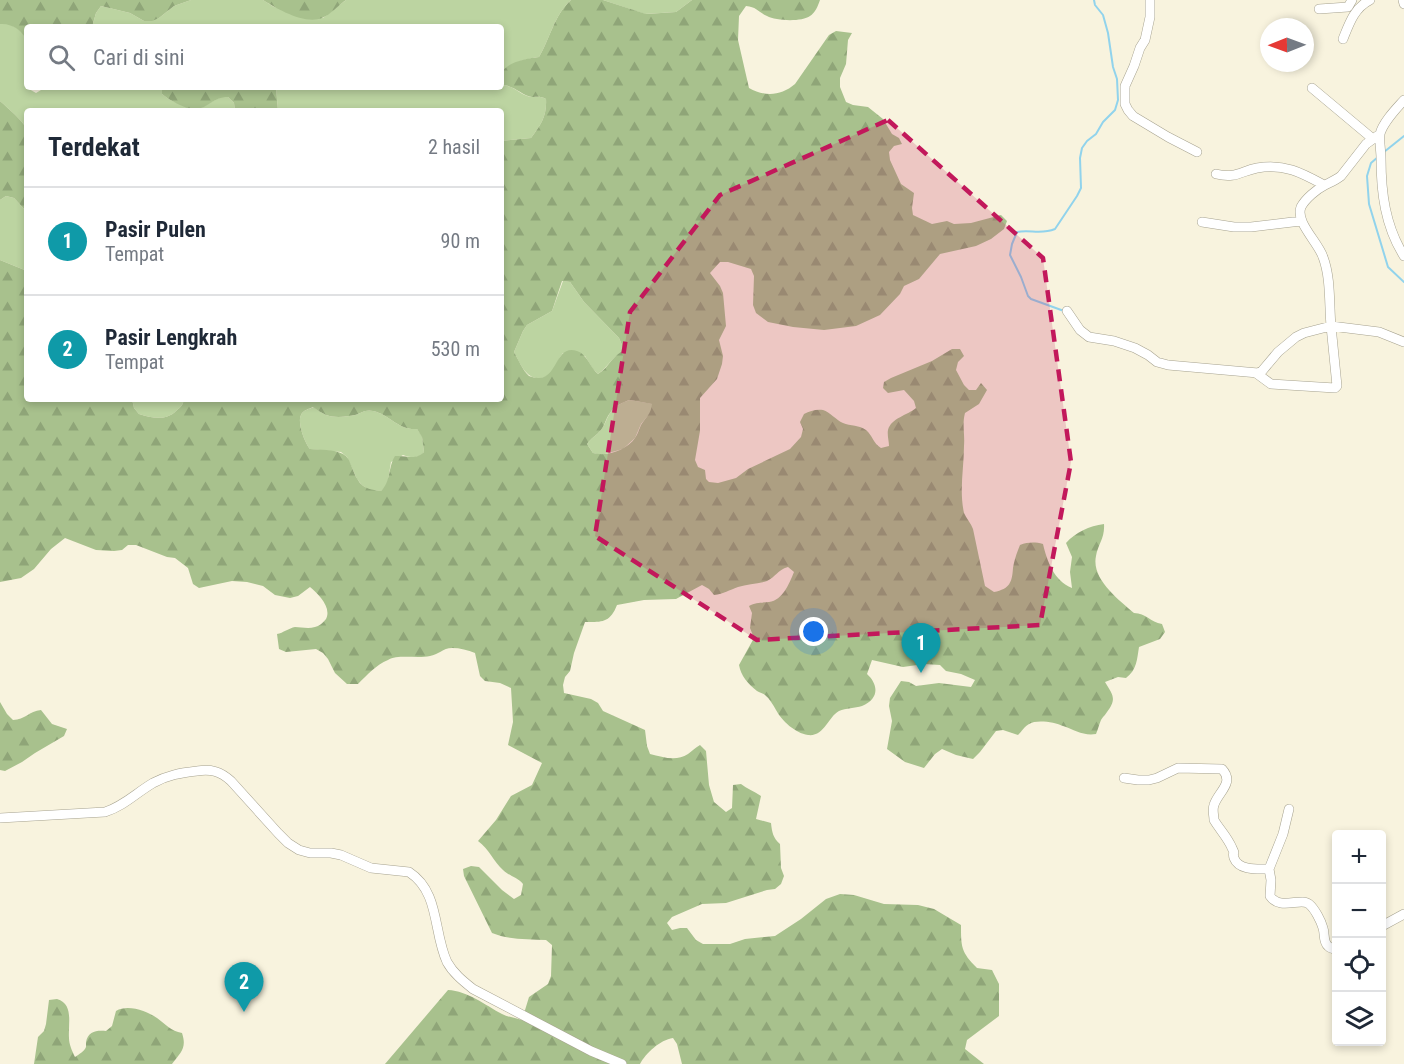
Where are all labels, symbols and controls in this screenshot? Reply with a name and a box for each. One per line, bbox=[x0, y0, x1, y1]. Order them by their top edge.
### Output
north arrow bbox=[1260, 18, 1314, 72]
search box bbox=[24, 24, 504, 90]
icon: search bbox=[45, 41, 78, 74]
text: Cari di sini bbox=[93, 45, 185, 70]
text: Terdekat bbox=[48, 132, 140, 162]
text: 2 hasil bbox=[428, 135, 480, 159]
text: Pasir Pulen bbox=[105, 217, 206, 242]
text: 1 bbox=[62, 229, 73, 253]
text: 90 m bbox=[441, 229, 480, 253]
text: Tempat bbox=[105, 242, 164, 266]
text: Pasir Lengkrah bbox=[105, 325, 237, 350]
text: 2 bbox=[62, 337, 73, 361]
text: 530 m bbox=[431, 337, 480, 361]
text: Tempat bbox=[105, 350, 164, 374]
your location bbox=[799, 617, 828, 646]
pin: 1 bbox=[902, 624, 940, 673]
map controls bbox=[1332, 830, 1386, 1046]
button: + bbox=[1332, 830, 1386, 884]
button: − bbox=[1332, 884, 1386, 938]
button: locate bbox=[1332, 938, 1386, 992]
pin: 2 bbox=[224, 962, 264, 1012]
button: layers bbox=[1332, 992, 1386, 1046]

